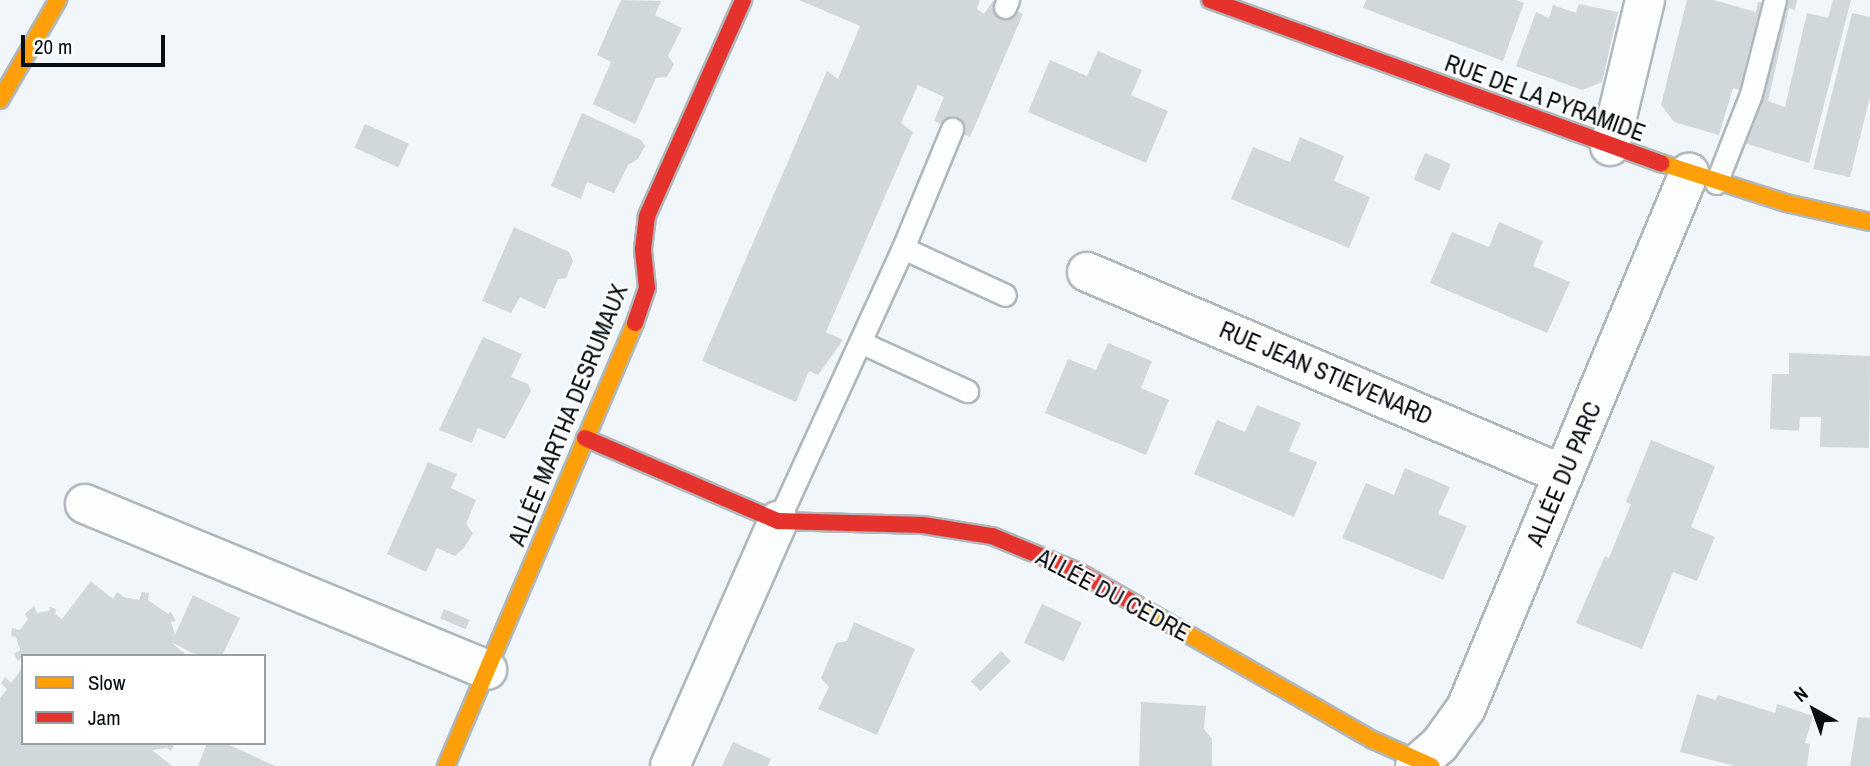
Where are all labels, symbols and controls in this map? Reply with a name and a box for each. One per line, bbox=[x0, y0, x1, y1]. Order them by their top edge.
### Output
scale bar bbox=[24, 21, 168, 65]
text: 20 m bbox=[34, 32, 72, 61]
street label: RUE DE LA PYRAMIDE bbox=[1440, 48, 1650, 148]
street label: ALLÉE MARTHA DESRUMAUX bbox=[502, 279, 634, 551]
street label: RUE JEAN STIEVENARD bbox=[1215, 315, 1437, 431]
street label: ALLÉE DU PARC bbox=[1521, 398, 1607, 550]
street label: ALLÉE DU CÈDRE bbox=[1031, 542, 1195, 648]
legend bbox=[21, 654, 266, 745]
text: Slow bbox=[88, 668, 125, 697]
north arrow bbox=[1779, 675, 1849, 745]
text: N bbox=[1788, 680, 1813, 707]
text: Jam bbox=[88, 703, 121, 732]

